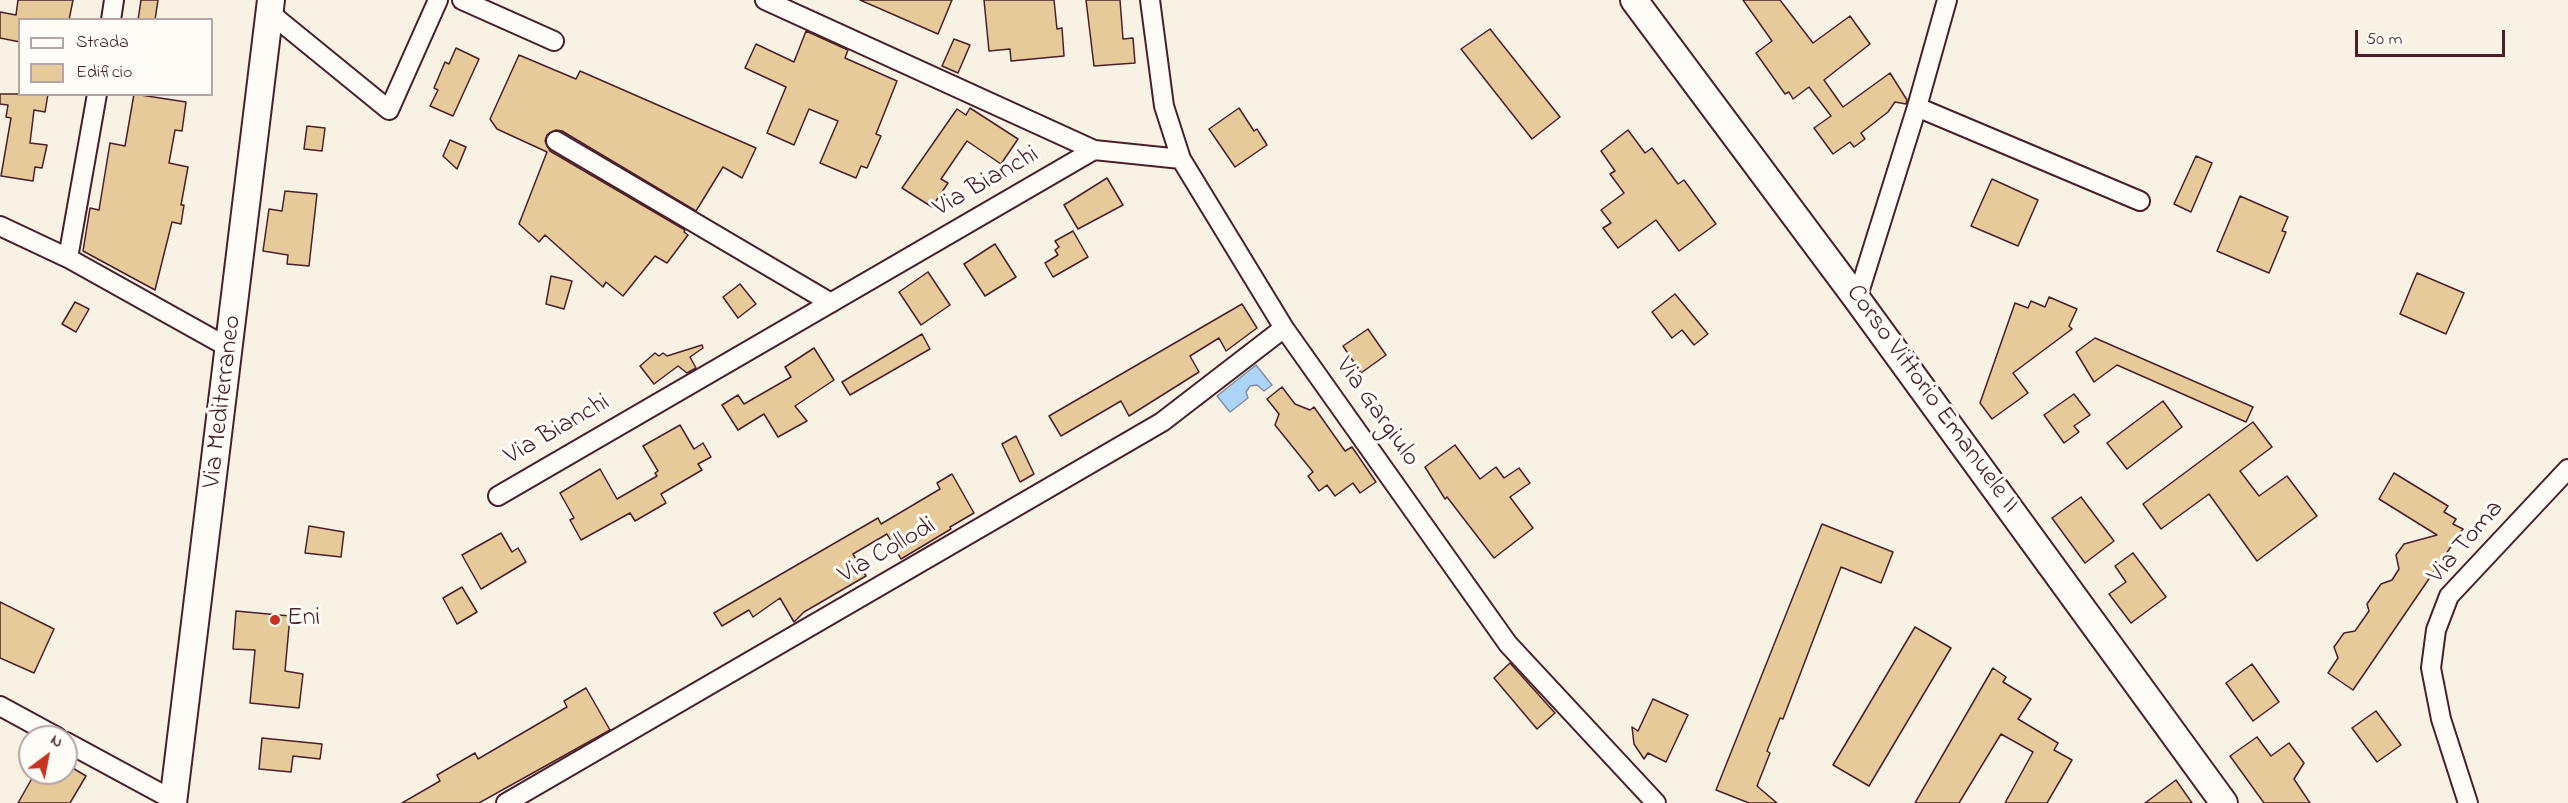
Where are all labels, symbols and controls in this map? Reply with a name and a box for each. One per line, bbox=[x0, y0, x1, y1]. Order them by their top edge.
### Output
legend bbox=[18, 18, 213, 96]
scale bar bbox=[2358, 18, 2508, 56]
text: 50 m bbox=[2366, 27, 2403, 53]
text: Strada bbox=[76, 30, 129, 56]
text: Edificio bbox=[76, 60, 132, 86]
street label: Via Bianchi bbox=[929, 140, 1045, 226]
street label: Corso Vittorio Emanuele II bbox=[1838, 280, 2024, 520]
street label: Via Mediterraneo bbox=[198, 314, 250, 490]
street label: Via Gargiulo bbox=[1327, 352, 1425, 474]
street label: Via Bianchi bbox=[500, 388, 616, 474]
street label: Via Toma bbox=[2422, 495, 2512, 591]
street label: Via Collodi bbox=[834, 512, 942, 592]
place label: Eni bbox=[287, 604, 320, 636]
marker: Eni bbox=[268, 613, 282, 627]
north arrow bbox=[18, 725, 78, 785]
text: N bbox=[46, 728, 67, 754]

